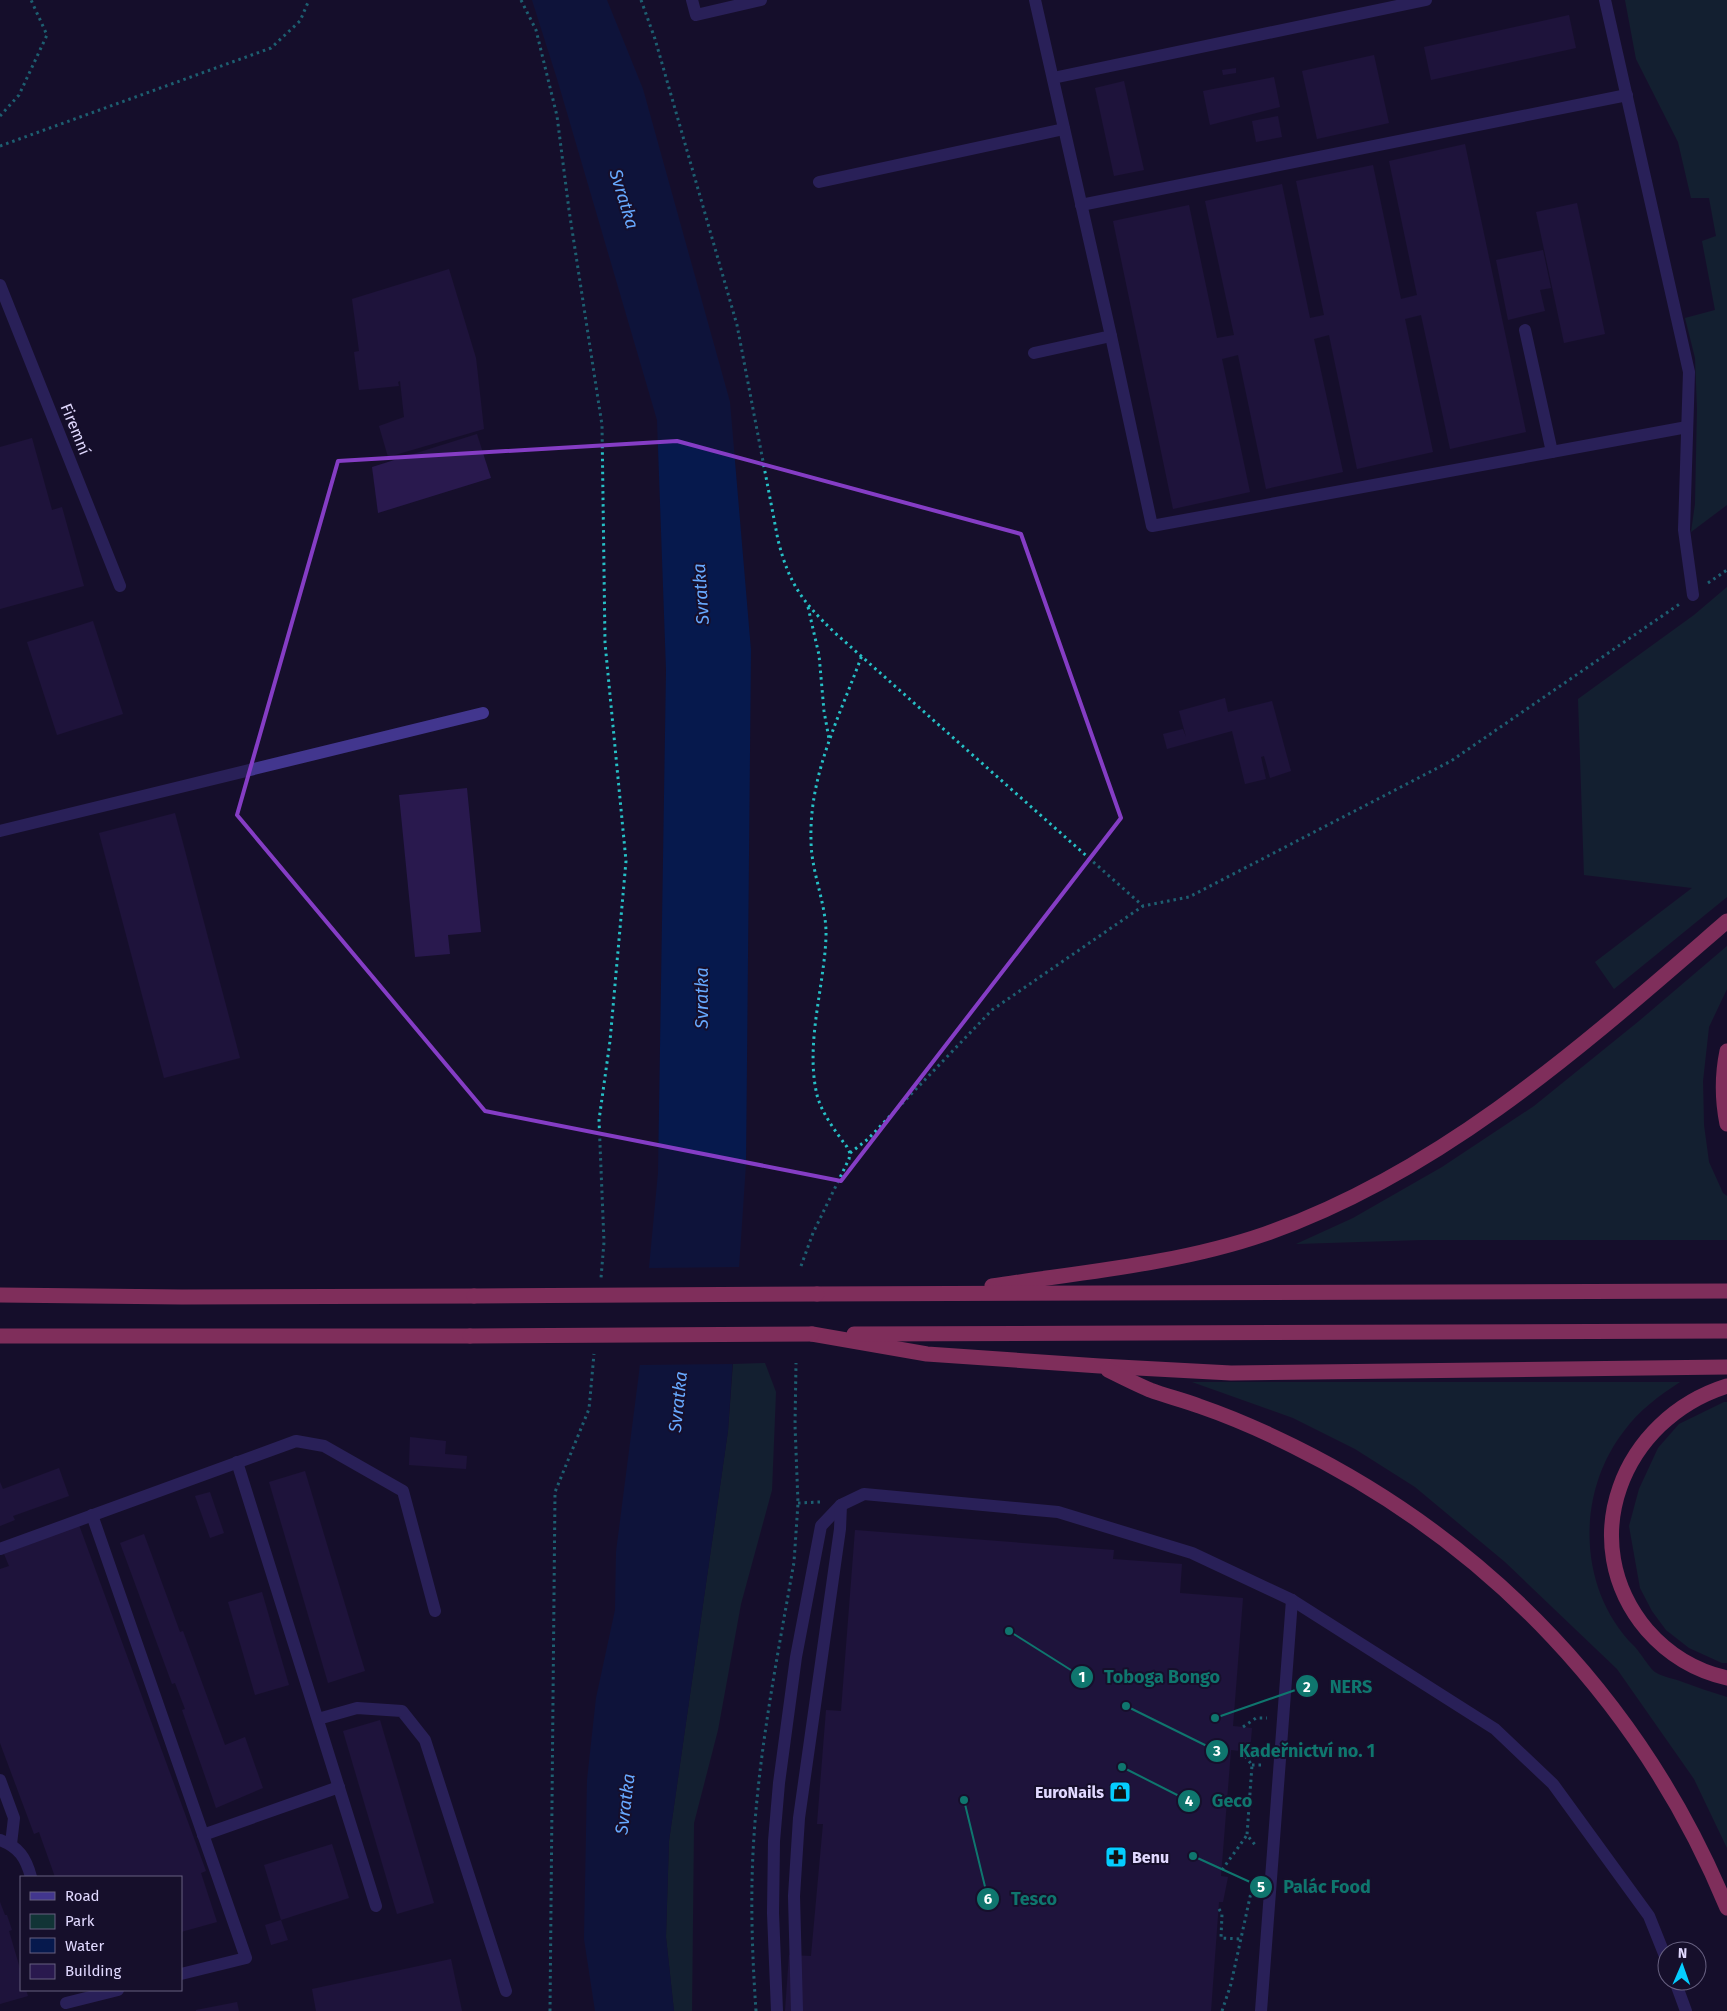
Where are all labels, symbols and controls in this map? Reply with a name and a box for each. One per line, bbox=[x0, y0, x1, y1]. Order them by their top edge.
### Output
water label: Svratka bbox=[604, 166, 643, 232]
street label: Firemní bbox=[57, 401, 95, 458]
water label: Svratka bbox=[688, 563, 714, 626]
water label: Svratka bbox=[691, 967, 713, 1030]
water label: Svratka bbox=[664, 1370, 692, 1435]
callout: Toboga Bongo bbox=[1069, 1660, 1230, 1693]
text: Toboga Bongo bbox=[1104, 1666, 1220, 1688]
text: 1 bbox=[1079, 1668, 1085, 1686]
callout: NERS bbox=[1294, 1670, 1382, 1703]
text: NERS bbox=[1330, 1676, 1372, 1698]
text: 2 bbox=[1303, 1678, 1311, 1696]
callout: Kadeřnictví no. 1 bbox=[1204, 1734, 1386, 1767]
text: Kadeřnictví no. 1 bbox=[1239, 1740, 1375, 1762]
text: 3 bbox=[1212, 1742, 1221, 1760]
water label: Svratka bbox=[610, 1772, 640, 1837]
shop icon: EuroNails bbox=[1108, 1780, 1132, 1804]
place label: EuroNails bbox=[1035, 1783, 1104, 1802]
callout: Geco bbox=[1177, 1784, 1262, 1817]
text: Geco bbox=[1212, 1790, 1252, 1812]
text: 4 bbox=[1185, 1792, 1194, 1810]
pharmacy icon: Benu bbox=[1104, 1845, 1128, 1869]
place label: Benu bbox=[1132, 1848, 1169, 1867]
callout: Palác Food bbox=[1248, 1870, 1381, 1903]
legend bbox=[20, 1876, 182, 1991]
text: Palác Food bbox=[1283, 1876, 1371, 1898]
text: 5 bbox=[1257, 1878, 1265, 1896]
callout: Tesco bbox=[976, 1882, 1067, 1915]
text: Road bbox=[65, 1887, 100, 1905]
text: Tesco bbox=[1011, 1888, 1057, 1910]
text: 6 bbox=[984, 1890, 993, 1908]
text: Park bbox=[65, 1912, 95, 1930]
text: Water bbox=[65, 1937, 104, 1955]
north arrow bbox=[1657, 1941, 1707, 1991]
text: N bbox=[1677, 1945, 1687, 1962]
text: Building bbox=[65, 1962, 121, 1980]

